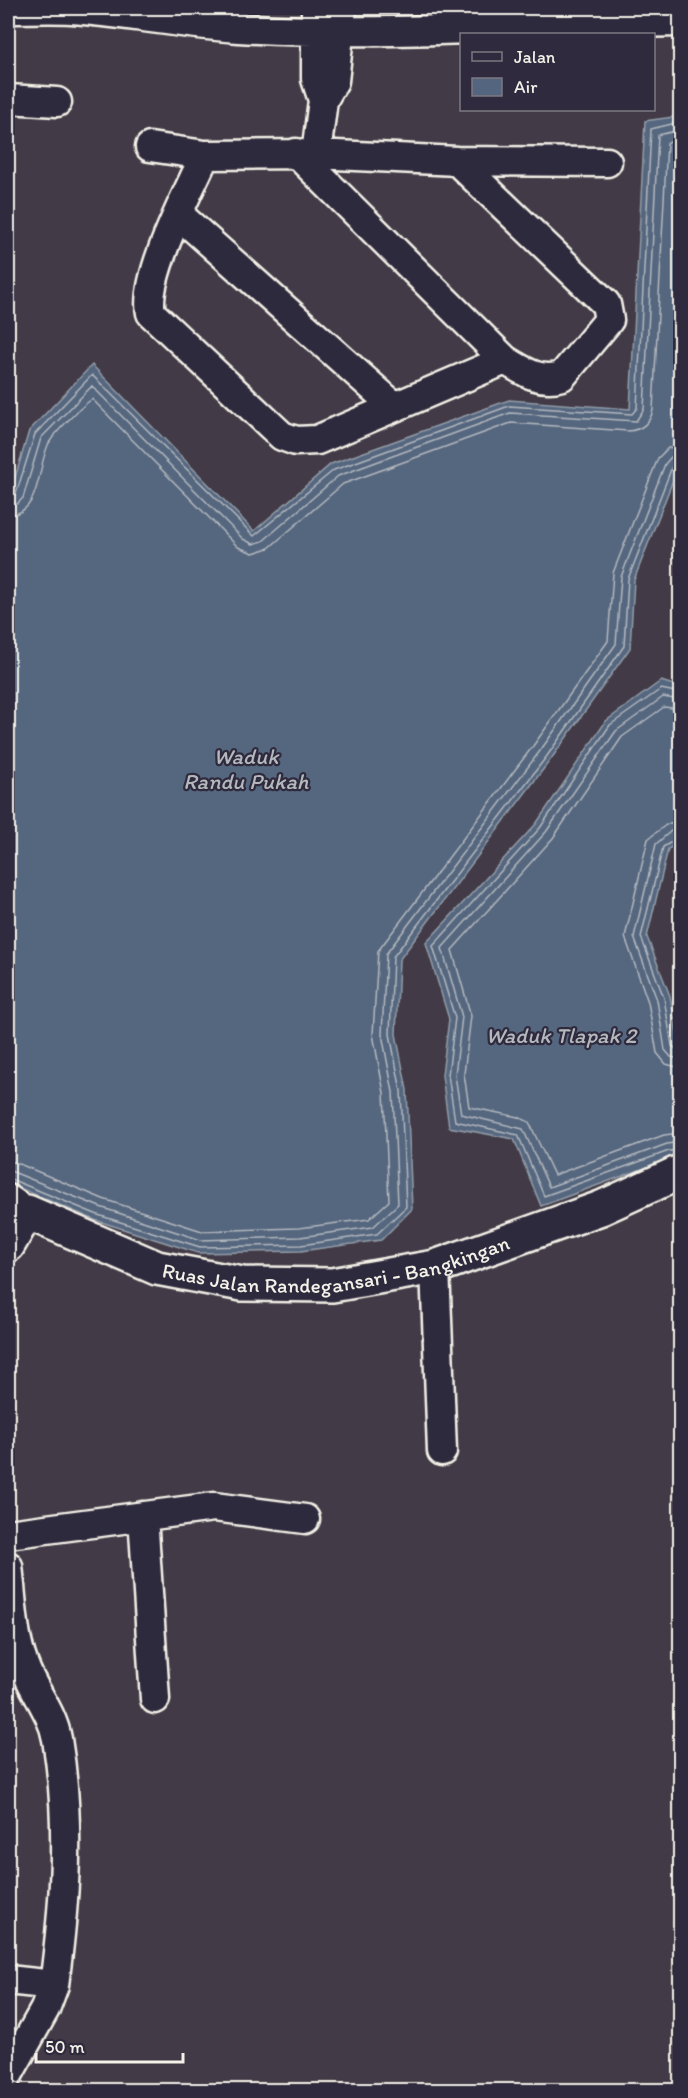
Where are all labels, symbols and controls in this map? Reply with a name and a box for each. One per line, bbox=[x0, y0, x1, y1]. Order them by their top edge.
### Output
legend bbox=[460, 33, 655, 111]
text: Jalan bbox=[514, 46, 556, 68]
text: Air bbox=[514, 76, 538, 98]
water label: Waduk Randu Pukah bbox=[183, 743, 309, 795]
water label: Waduk Tlapak 2 bbox=[486, 1022, 638, 1049]
street label: Ruas Jalan Randegansari - Bangkingan bbox=[160, 1229, 513, 1297]
scale bar bbox=[36, 2026, 183, 2064]
text: 50 m bbox=[45, 2036, 85, 2058]

